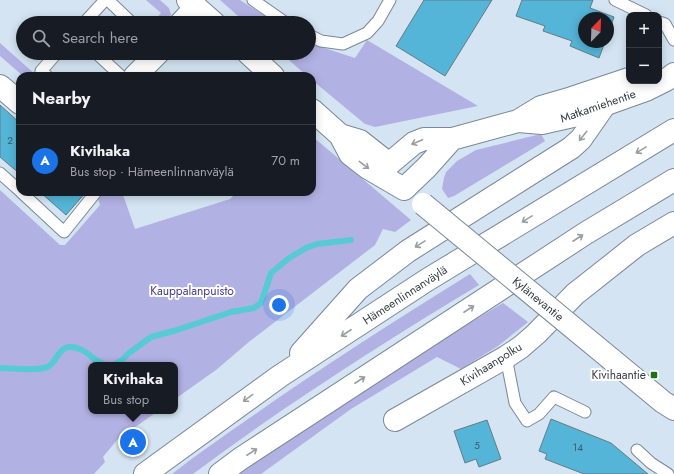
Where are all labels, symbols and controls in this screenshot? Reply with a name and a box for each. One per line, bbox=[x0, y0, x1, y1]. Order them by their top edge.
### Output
north arrow bbox=[578, 12, 614, 48]
map controls bbox=[626, 12, 662, 84]
button: + bbox=[626, 12, 662, 48]
search box bbox=[16, 16, 316, 60]
icon: search bbox=[30, 27, 52, 49]
text: Search here bbox=[62, 27, 138, 49]
button: − bbox=[626, 48, 662, 84]
street label: Matkamiehentie bbox=[558, 85, 638, 127]
text: Nearby bbox=[32, 86, 90, 110]
one-way arrow bbox=[579, 130, 587, 141]
house number: 2 bbox=[7, 133, 13, 148]
one-way arrow bbox=[412, 139, 424, 146]
text: Kivihaka bbox=[70, 140, 130, 162]
one-way arrow bbox=[635, 147, 647, 155]
text: A bbox=[40, 151, 50, 170]
text: 70 m bbox=[271, 151, 300, 170]
one-way arrow bbox=[358, 161, 369, 169]
text: Bus stop · Hämeenlinnanväylä bbox=[70, 162, 234, 181]
one-way arrow bbox=[521, 216, 533, 224]
one-way arrow bbox=[572, 234, 584, 242]
one-way arrow bbox=[414, 240, 426, 248]
street label: Hämeenlinnanväylä bbox=[359, 261, 451, 329]
street label: Kylänevantie bbox=[508, 273, 568, 325]
park label: Kauppalanpuisto bbox=[150, 282, 234, 300]
your location bbox=[269, 295, 289, 315]
one-way arrow bbox=[463, 305, 475, 313]
one-way arrow bbox=[340, 329, 351, 337]
street label: Kivihaanpolku bbox=[457, 338, 525, 390]
popup bbox=[88, 362, 178, 414]
place label: Kivihaantie bbox=[591, 366, 646, 384]
text: Kivihaka bbox=[103, 368, 163, 390]
marker: Kivihaantie bbox=[649, 370, 659, 380]
one-way arrow bbox=[355, 376, 366, 385]
text: Bus stop bbox=[103, 390, 149, 409]
one-way arrow bbox=[243, 394, 254, 402]
pin: A bbox=[120, 427, 146, 457]
house number: 5 bbox=[474, 438, 480, 453]
house number: 14 bbox=[573, 440, 583, 455]
one-way arrow bbox=[246, 447, 257, 456]

